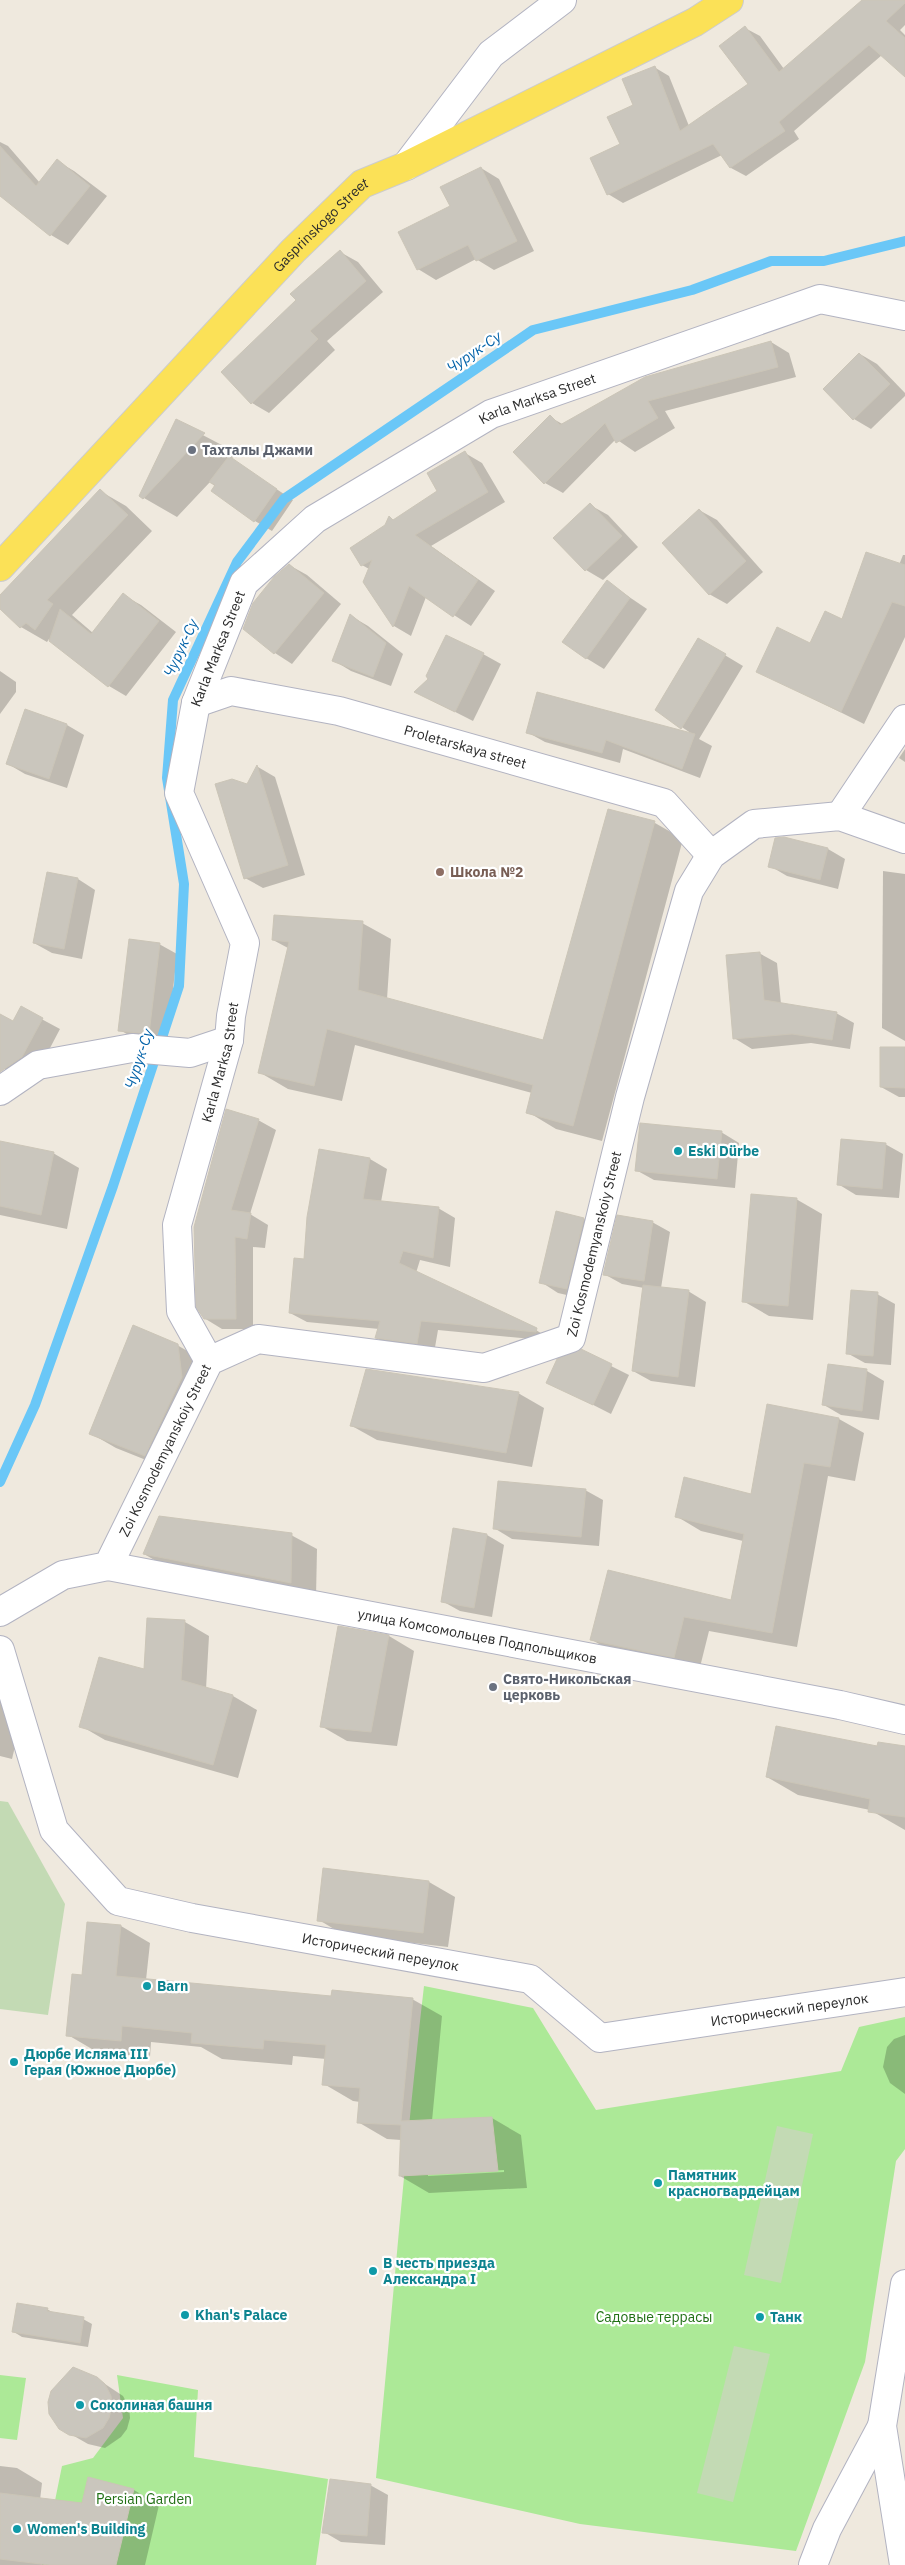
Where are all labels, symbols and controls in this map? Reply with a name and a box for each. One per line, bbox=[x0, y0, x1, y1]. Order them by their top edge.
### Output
street label: Gasprinskogo Street bbox=[269, 174, 371, 276]
water label: Чурук-Су bbox=[443, 326, 505, 377]
street label: Karla Marksa Street bbox=[475, 369, 598, 428]
place label: Тахталы Джами bbox=[202, 441, 313, 459]
marker: Тахталы Джами bbox=[186, 444, 198, 456]
street label: Karla Marksa Street bbox=[187, 588, 249, 709]
water label: Чурук-Су bbox=[159, 615, 203, 680]
street label: Proletarskaya street bbox=[402, 721, 529, 773]
place label: Школа №2 bbox=[450, 863, 523, 881]
marker: Школа №2 bbox=[434, 866, 446, 878]
street label: Karla Marksa Street bbox=[197, 1001, 242, 1124]
water label: Чурук-Су bbox=[120, 1026, 157, 1091]
place label: Eski Dürbe bbox=[688, 1142, 759, 1160]
marker: Eski Dürbe bbox=[672, 1145, 684, 1157]
street label: Zoi Kosmodemyanskoiy Street bbox=[563, 1149, 625, 1338]
street label: Zoi Kosmodemyanskoiy Street bbox=[115, 1361, 215, 1540]
street label: улица Комсомольцев Подпольщиков bbox=[356, 1605, 599, 1668]
place label: Свято-Никольская церковь bbox=[503, 1670, 631, 1704]
marker: Свято-Никольская церковь bbox=[487, 1681, 499, 1693]
street label: Исторический переулок bbox=[301, 1929, 461, 1975]
place label: Barn bbox=[157, 1977, 188, 1995]
marker: Barn bbox=[141, 1980, 153, 1992]
street label: Исторический переулок bbox=[709, 1989, 870, 2030]
place label: Дюрбе Исляма III Герая (Южное Дюрбе) bbox=[24, 2045, 176, 2079]
marker: Дюрбе Исляма III Герая (Южное Дюрбе) bbox=[8, 2056, 20, 2068]
place label: Памятник красногвардейцам bbox=[668, 2166, 800, 2200]
marker: Памятник красногвардейцам bbox=[652, 2177, 664, 2189]
place label: В честь приезда Александра I bbox=[383, 2254, 495, 2288]
marker: В честь приезда Александра I bbox=[367, 2265, 379, 2277]
place label: Khan's Palace bbox=[195, 2306, 288, 2324]
park label: Садовые террасы bbox=[596, 2308, 712, 2326]
place label: Танк bbox=[770, 2308, 802, 2326]
marker: Khan's Palace bbox=[179, 2309, 191, 2321]
marker: Танк bbox=[754, 2311, 766, 2323]
place label: Соколиная башня bbox=[90, 2396, 212, 2414]
marker: Соколиная башня bbox=[74, 2399, 86, 2411]
park label: Persian Garden bbox=[96, 2490, 192, 2508]
place label: Women's Building bbox=[27, 2520, 146, 2538]
marker: Women's Building bbox=[11, 2523, 23, 2535]

